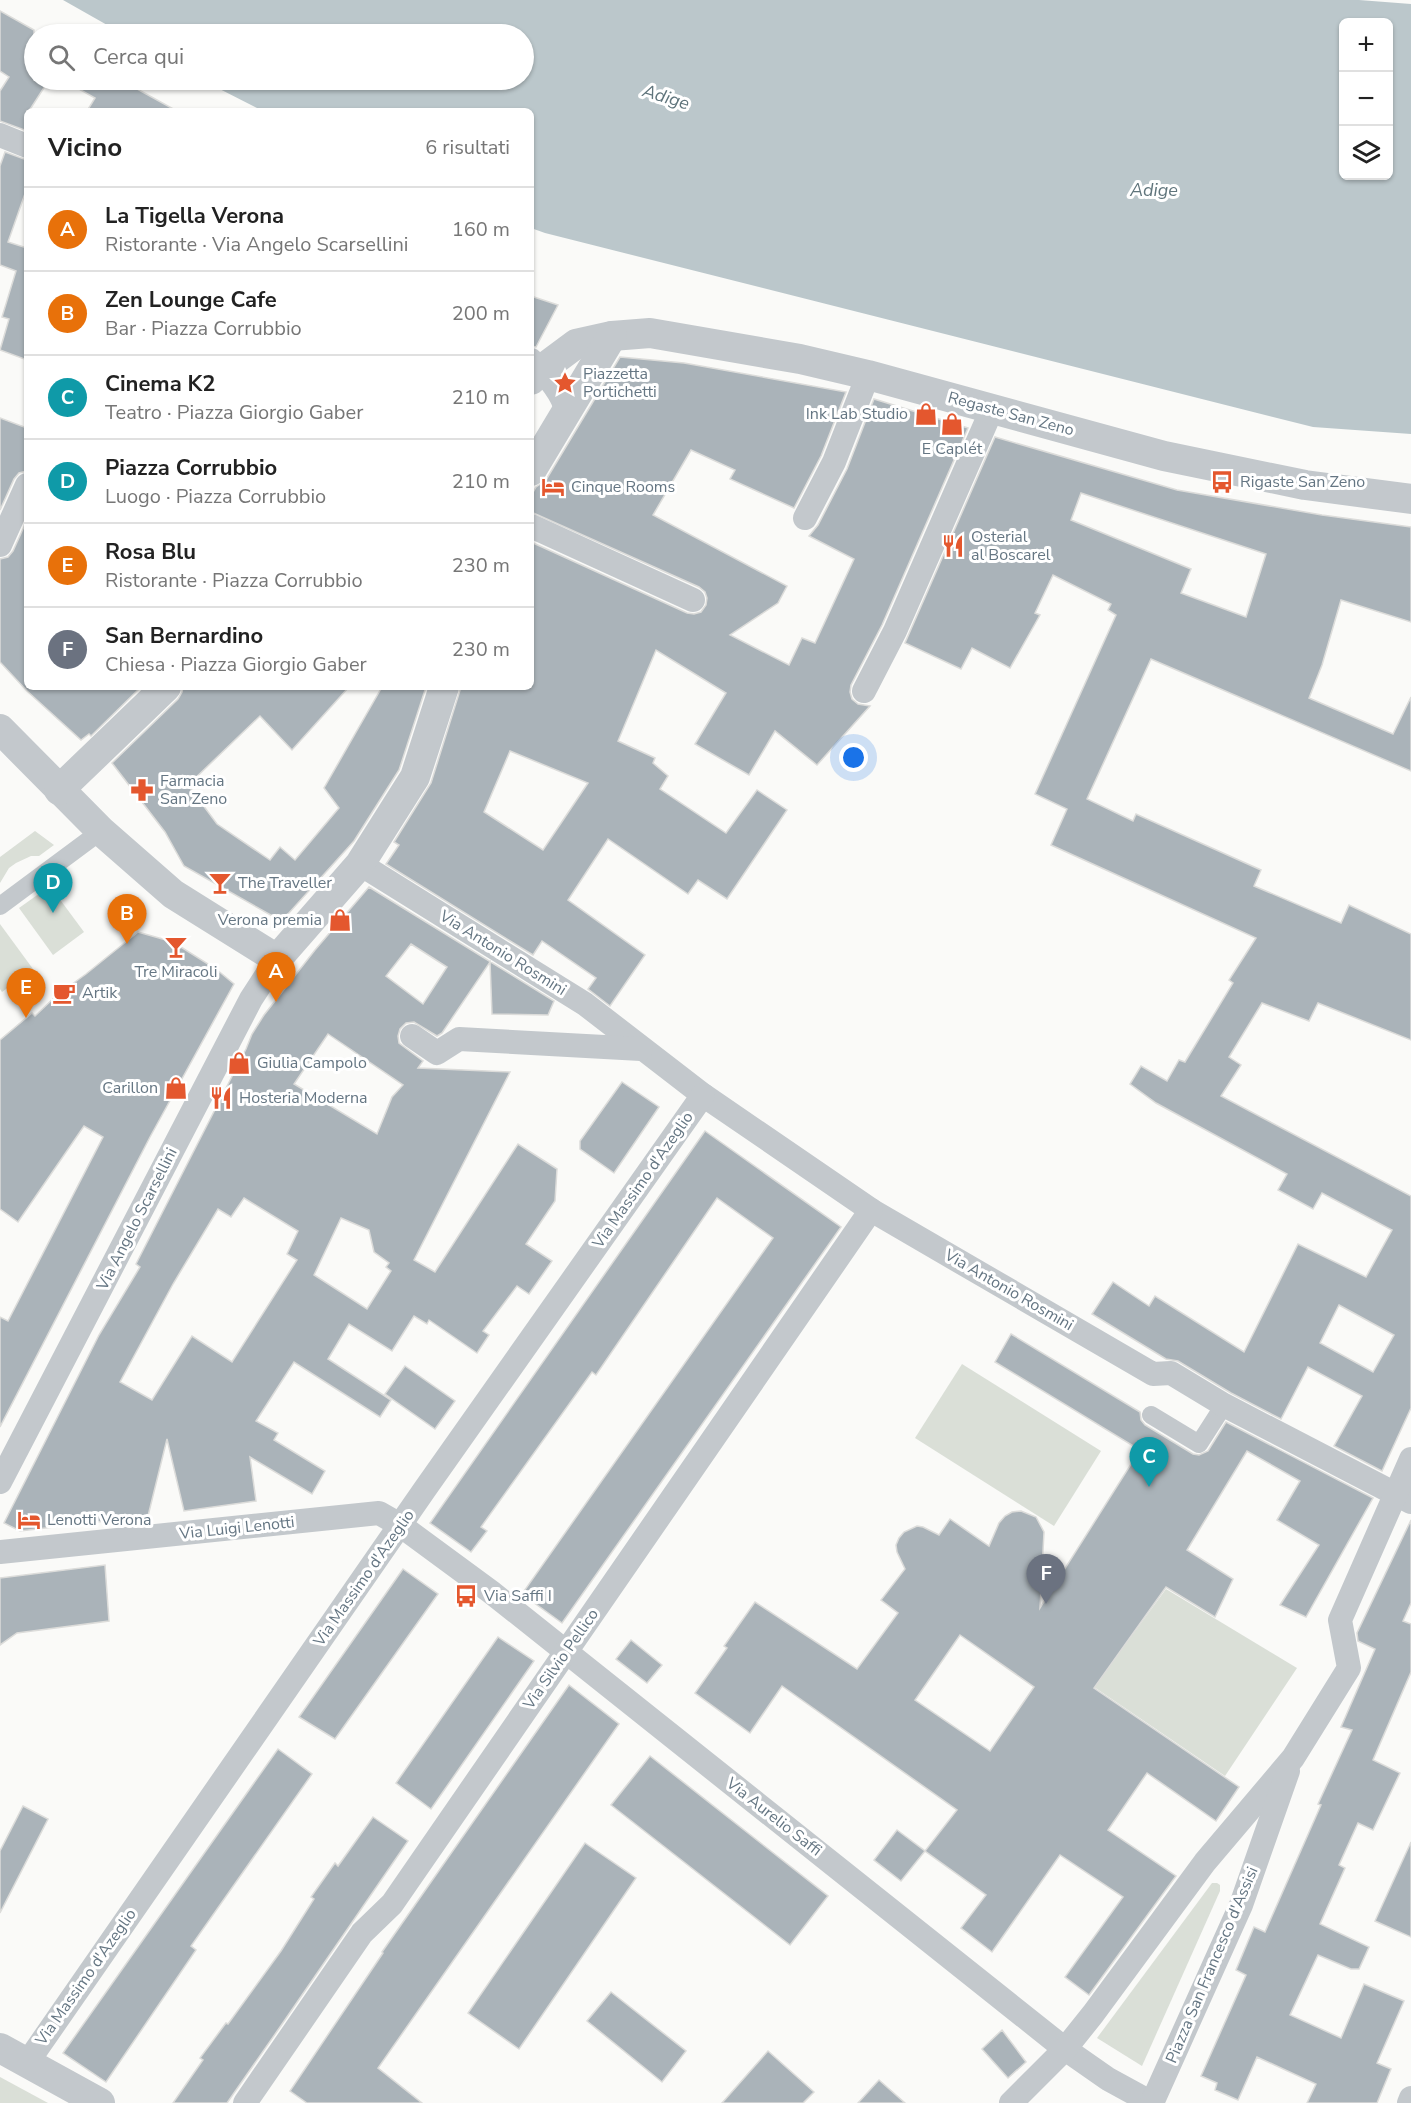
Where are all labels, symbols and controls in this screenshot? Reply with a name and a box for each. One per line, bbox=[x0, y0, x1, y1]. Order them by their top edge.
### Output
map controls bbox=[1339, 18, 1393, 180]
button: + bbox=[1339, 18, 1393, 72]
search box bbox=[24, 24, 534, 90]
icon: search bbox=[45, 41, 78, 74]
text: Cerca qui bbox=[93, 42, 184, 72]
button: − bbox=[1339, 72, 1393, 126]
water label: Adige bbox=[639, 78, 693, 116]
button: layers bbox=[1339, 126, 1393, 180]
text: Vicino bbox=[48, 130, 122, 165]
text: 6 risultati bbox=[425, 134, 510, 161]
water label: Adige bbox=[1129, 178, 1178, 202]
text: La Tigella Verona bbox=[105, 201, 284, 231]
text: A bbox=[60, 216, 75, 243]
text: 160 m bbox=[452, 216, 510, 243]
text: Ristorante · Via Angelo Scarsellini bbox=[105, 231, 408, 258]
text: Zen Lounge Cafe bbox=[105, 285, 277, 315]
text: B bbox=[61, 300, 74, 327]
text: 200 m bbox=[452, 300, 510, 327]
text: Bar · Piazza Corrubbio bbox=[105, 315, 302, 342]
place label: Piazzetta Portichetti bbox=[583, 363, 657, 403]
text: Cinema K2 bbox=[105, 369, 215, 399]
place icon: Piazzetta Portichetti bbox=[552, 370, 578, 396]
text: C bbox=[61, 384, 74, 411]
text: 210 m bbox=[452, 384, 510, 411]
street label: Regaste San Zeno bbox=[945, 387, 1077, 441]
text: Teatro · Piazza Giorgio Gaber bbox=[105, 399, 363, 426]
shop icon: Ink Lab Studio bbox=[913, 401, 939, 427]
place label: Ink Lab Studio bbox=[806, 403, 908, 425]
shop icon: E Caplét bbox=[939, 411, 965, 437]
place label: E Caplét bbox=[922, 438, 983, 460]
text: Piazza Corrubbio bbox=[105, 453, 277, 483]
text: D bbox=[60, 468, 75, 495]
text: 210 m bbox=[452, 468, 510, 495]
bus stop icon: Rigaste San Zeno bbox=[1209, 469, 1235, 495]
place label: Rigaste San Zeno bbox=[1240, 471, 1365, 493]
hotel icon: Cinque Rooms bbox=[540, 474, 566, 500]
place label: Cinque Rooms bbox=[571, 476, 675, 498]
text: Luogo · Piazza Corrubbio bbox=[105, 483, 326, 510]
place label: Osterial al Boscarel bbox=[971, 526, 1051, 566]
restaurant icon: Osterial al Boscarel bbox=[940, 533, 966, 559]
text: Rosa Blu bbox=[105, 537, 196, 567]
text: E bbox=[62, 552, 73, 579]
text: 230 m bbox=[452, 552, 510, 579]
text: Ristorante · Piazza Corrubbio bbox=[105, 567, 363, 594]
text: San Bernardino bbox=[105, 621, 263, 651]
text: F bbox=[62, 636, 73, 663]
text: 230 m bbox=[452, 636, 510, 663]
text: Chiesa · Piazza Giorgio Gaber bbox=[105, 651, 367, 678]
your location bbox=[839, 743, 868, 772]
place label: Farmacia San Zeno bbox=[160, 770, 227, 810]
pharmacy icon: Farmacia San Zeno bbox=[129, 777, 155, 803]
pin: D bbox=[34, 864, 72, 913]
bar icon: The Traveller bbox=[207, 870, 233, 896]
place label: The Traveller bbox=[238, 872, 332, 894]
pin: B bbox=[108, 894, 146, 944]
street label: Via Antonio Rosmini bbox=[435, 905, 571, 1001]
shop icon: Verona premia bbox=[327, 907, 353, 933]
place label: Verona premia bbox=[217, 909, 322, 931]
bar icon: Tre Miracoli bbox=[163, 934, 189, 960]
pin: A bbox=[256, 952, 296, 1002]
place label: Tre Miracoli bbox=[135, 961, 217, 983]
pin: E bbox=[6, 968, 46, 1018]
cafe icon: Artik bbox=[51, 980, 77, 1006]
place label: Artik bbox=[82, 982, 118, 1004]
shop icon: Giulia Campolo bbox=[226, 1050, 252, 1076]
place label: Giulia Campolo bbox=[257, 1052, 367, 1074]
shop icon: Carillon bbox=[163, 1075, 189, 1101]
place label: Carillon bbox=[102, 1077, 158, 1099]
restaurant icon: Hosteria Moderna bbox=[208, 1085, 234, 1111]
place label: Hosteria Moderna bbox=[239, 1087, 367, 1109]
street label: Via Massimo d'Azeglio bbox=[587, 1107, 699, 1254]
street label: Via Angelo Scarsellini bbox=[91, 1144, 182, 1295]
street label: Via Antonio Rosmini bbox=[940, 1244, 1078, 1336]
pin: C bbox=[1130, 1438, 1168, 1487]
street label: Via Massimo d'Azeglio bbox=[308, 1505, 420, 1652]
hotel icon: Lenotti Verona bbox=[16, 1507, 42, 1533]
place label: Lenotti Verona bbox=[47, 1509, 152, 1531]
street label: Via Luigi Lenotti bbox=[177, 1511, 296, 1545]
pin: F bbox=[1026, 1554, 1066, 1604]
bus stop icon: Via Saffi I bbox=[453, 1583, 479, 1609]
place label: Via Saffi I bbox=[483, 1585, 552, 1607]
street label: Via Silvio Pellico bbox=[518, 1604, 604, 1714]
street label: Via Aurelio Saffi bbox=[721, 1772, 826, 1861]
street label: Piazza San Francesco d'Assisi bbox=[1161, 1863, 1263, 2067]
street label: Via Massimo d'Azeglio bbox=[30, 1904, 142, 2051]

